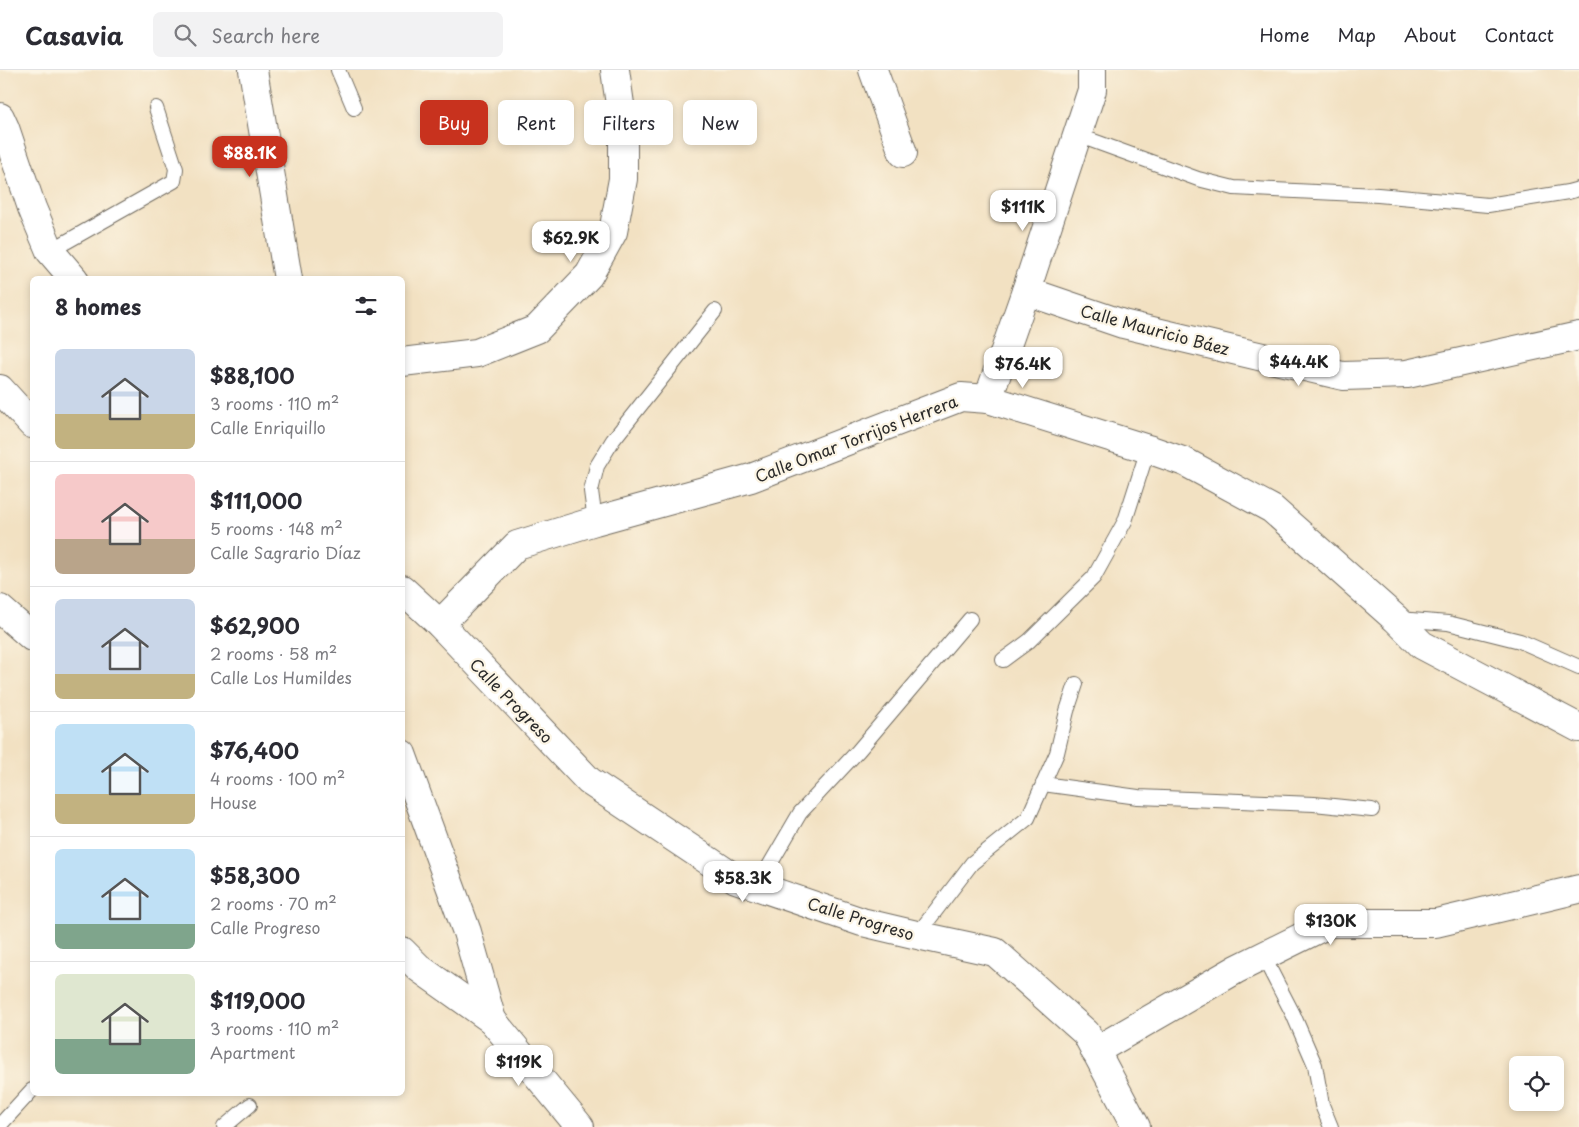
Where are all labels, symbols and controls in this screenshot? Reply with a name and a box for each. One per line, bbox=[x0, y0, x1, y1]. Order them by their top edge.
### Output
search box bbox=[153, 12, 503, 57]
text: Casavia bbox=[25, 17, 123, 53]
icon: search bbox=[171, 21, 199, 49]
text: Search here bbox=[211, 21, 320, 49]
text: Home bbox=[1259, 21, 1309, 48]
text: Map bbox=[1337, 21, 1376, 48]
text: About bbox=[1404, 21, 1456, 48]
text: Contact bbox=[1484, 21, 1554, 48]
chip: Buy bbox=[420, 100, 488, 145]
chip: Rent bbox=[498, 100, 574, 145]
chip: Filters bbox=[584, 100, 673, 145]
chip: New bbox=[683, 100, 757, 145]
pin: $88.1K bbox=[209, 136, 291, 178]
text: $88.1K bbox=[223, 140, 277, 164]
pin: $111K bbox=[988, 190, 1058, 232]
text: $111K bbox=[1001, 194, 1045, 218]
pin: $62.9K bbox=[530, 220, 612, 263]
text: $62.9K bbox=[543, 225, 599, 249]
text: 8 homes bbox=[55, 290, 141, 322]
icon: filters bbox=[352, 292, 380, 320]
street label: Calle Mauricio Báez bbox=[1078, 298, 1232, 361]
pin: $44.4K bbox=[1258, 344, 1340, 387]
pin: $76.4K bbox=[982, 346, 1064, 389]
text: $44.4K bbox=[1270, 349, 1328, 373]
text: $76.4K bbox=[995, 351, 1051, 375]
text: $88,100 bbox=[210, 359, 295, 391]
icon: home bbox=[95, 369, 155, 429]
street label: Calle Omar Torrijos Herrera bbox=[751, 388, 961, 488]
text: 3 rooms · 110 m² bbox=[210, 391, 339, 415]
text: Calle Enriquillo bbox=[210, 415, 326, 439]
text: $111,000 bbox=[210, 484, 302, 516]
icon: home bbox=[95, 494, 155, 554]
text: 5 rooms · 148 m² bbox=[210, 516, 343, 540]
text: Calle Sagrario Díaz bbox=[210, 540, 361, 564]
text: $62,900 bbox=[210, 609, 300, 641]
icon: home bbox=[95, 619, 155, 679]
text: 2 rooms · 58 m² bbox=[210, 641, 337, 665]
street label: Calle Progreso bbox=[465, 652, 559, 748]
text: Calle Los Humildes bbox=[210, 665, 352, 689]
text: $76,400 bbox=[210, 734, 299, 766]
icon: home bbox=[95, 744, 155, 804]
text: 4 rooms · 100 m² bbox=[210, 766, 345, 790]
text: House bbox=[210, 790, 257, 814]
text: $58,300 bbox=[210, 859, 300, 891]
pin: $58.3K bbox=[702, 860, 784, 903]
text: $58.3K bbox=[714, 865, 772, 889]
icon: home bbox=[95, 869, 155, 929]
street label: Calle Progreso bbox=[805, 890, 917, 946]
text: 2 rooms · 70 m² bbox=[210, 891, 337, 915]
pin: $130K bbox=[1296, 904, 1366, 946]
text: $130K bbox=[1305, 908, 1357, 932]
text: Calle Progreso bbox=[210, 915, 320, 939]
text: $119,000 bbox=[210, 984, 305, 1016]
icon: home bbox=[95, 994, 155, 1054]
text: 3 rooms · 110 m² bbox=[210, 1016, 339, 1040]
text: Apartment bbox=[210, 1040, 295, 1064]
pin: $119K bbox=[484, 1044, 554, 1087]
text: $119K bbox=[496, 1049, 542, 1073]
map controls bbox=[1509, 1056, 1564, 1111]
button: locate bbox=[1509, 1056, 1564, 1111]

